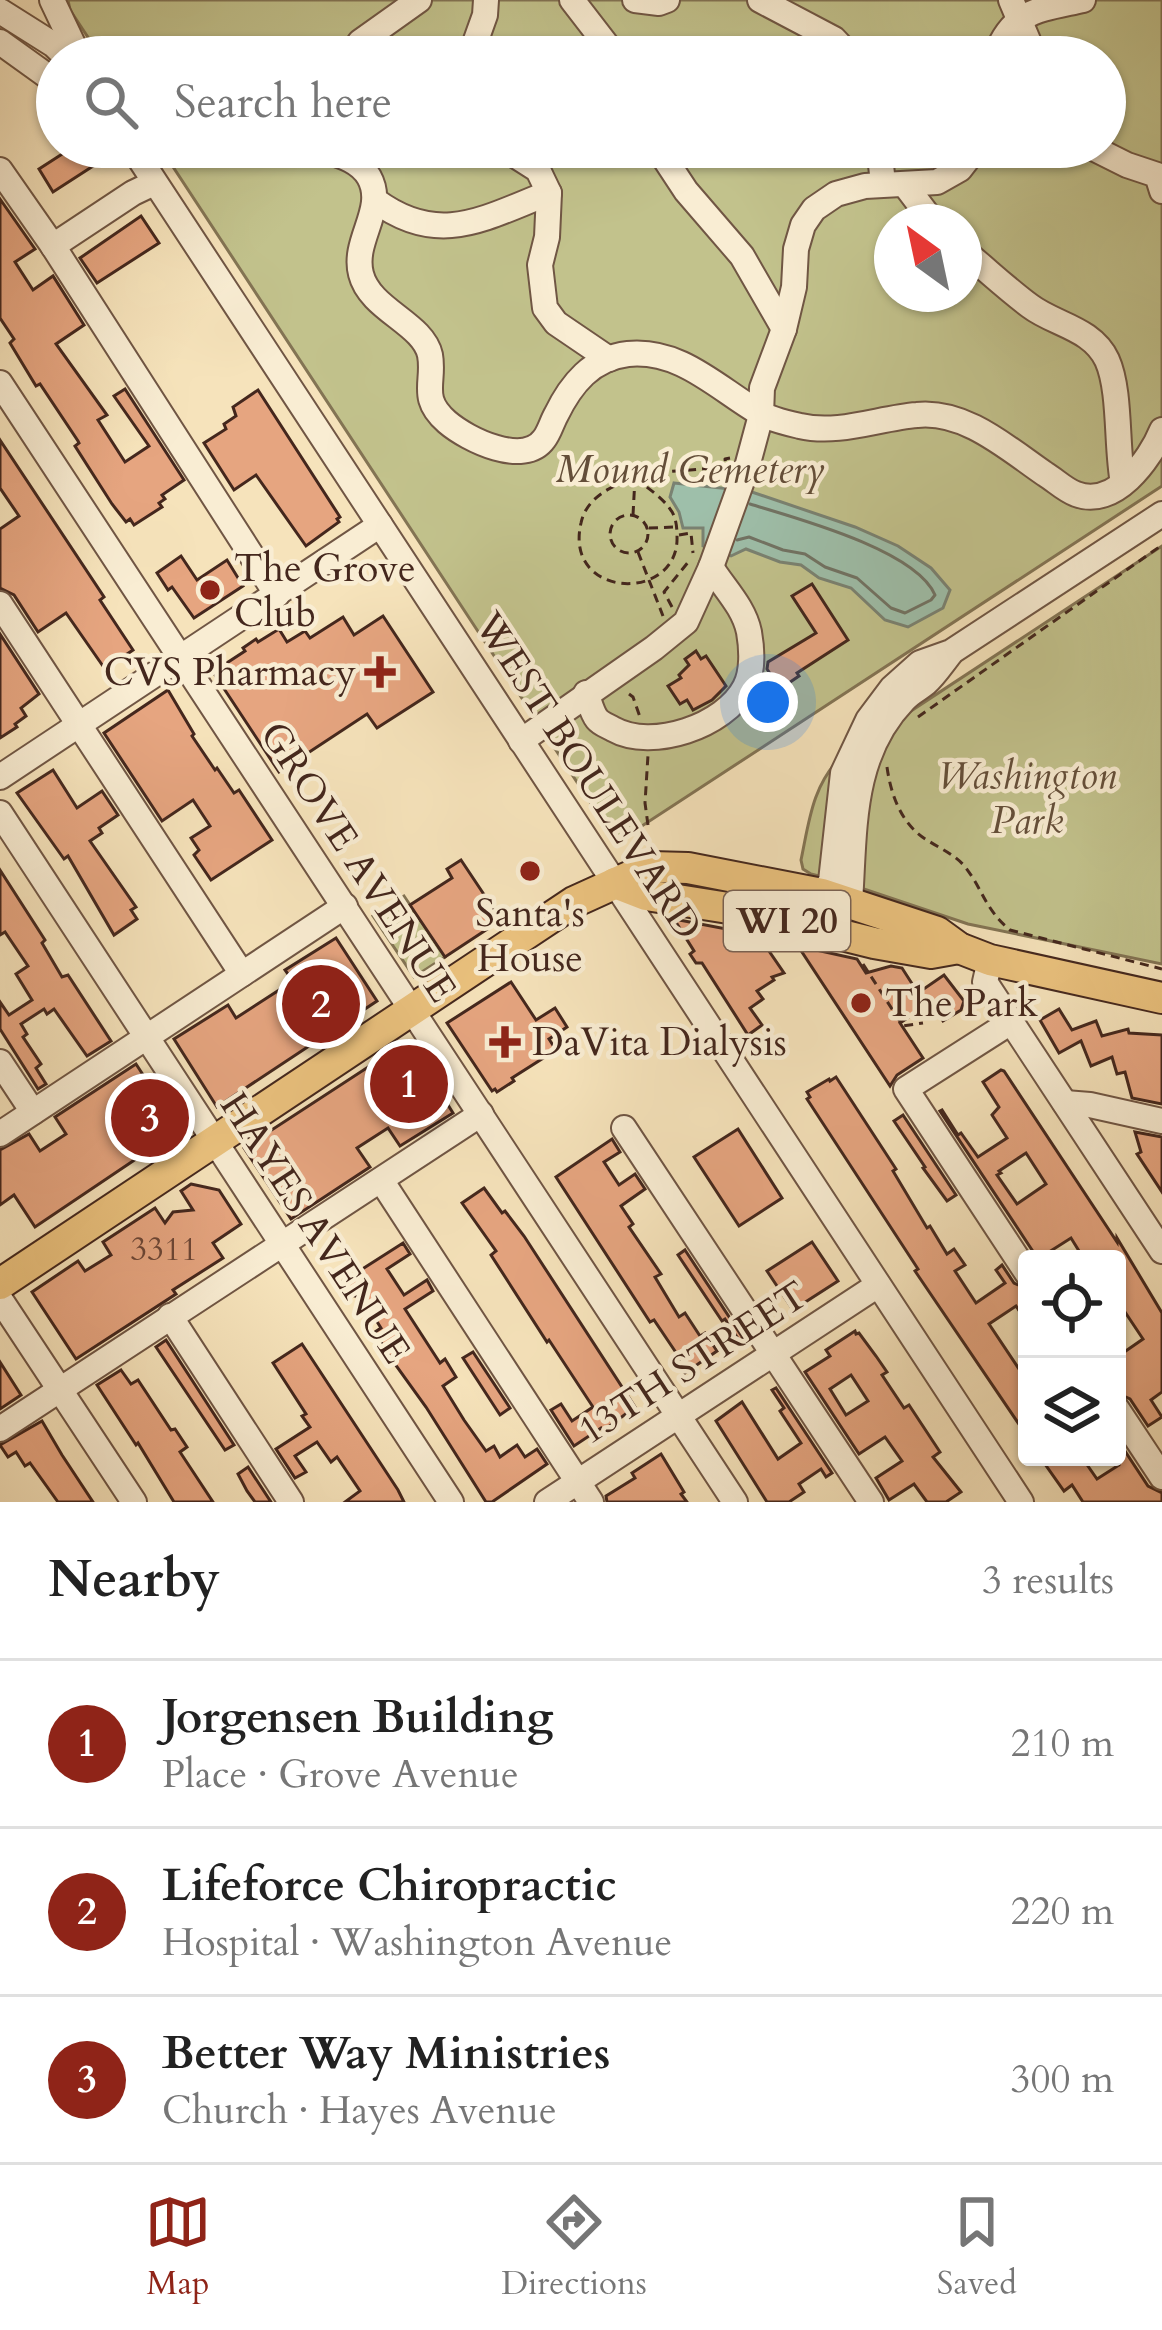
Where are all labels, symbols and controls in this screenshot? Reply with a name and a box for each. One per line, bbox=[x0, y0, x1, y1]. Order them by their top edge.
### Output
search box bbox=[36, 36, 1126, 168]
icon: search bbox=[78, 69, 144, 135]
text: Search here bbox=[174, 72, 392, 133]
north arrow bbox=[874, 204, 982, 312]
park label: Mound Cemetery bbox=[555, 443, 825, 496]
place label: The Grove Club bbox=[234, 542, 416, 640]
marker: The Grove Club bbox=[197, 577, 223, 603]
street label: WEST BOULEVARD bbox=[462, 601, 714, 950]
place label: CVS Pharmacy bbox=[104, 646, 356, 699]
marker: CVS Pharmacy bbox=[367, 659, 393, 685]
your location bbox=[738, 672, 798, 732]
street label: GROVE AVENUE bbox=[247, 712, 469, 1012]
park label: Washington Park bbox=[937, 749, 1117, 847]
marker: Santa's House bbox=[517, 858, 543, 884]
place label: Santa's House bbox=[475, 887, 585, 985]
road number: WI 20 bbox=[724, 891, 850, 951]
pin: 2 bbox=[282, 959, 360, 1049]
place label: The Park bbox=[885, 977, 1038, 1030]
marker: The Park bbox=[848, 990, 874, 1016]
place label: DaVita Dialysis bbox=[532, 1016, 787, 1069]
marker: DaVita Dialysis bbox=[489, 1026, 521, 1058]
pin: 1 bbox=[370, 1039, 448, 1129]
pin: 3 bbox=[111, 1073, 189, 1163]
street label: HAYES AVENUE bbox=[207, 1082, 423, 1374]
house number: 3311 bbox=[130, 1227, 198, 1272]
map controls bbox=[1018, 1250, 1126, 1466]
button: locate bbox=[1018, 1250, 1126, 1358]
street label: 13TH STREET bbox=[568, 1269, 818, 1457]
button: layers bbox=[1018, 1358, 1126, 1466]
text: Nearby bbox=[48, 1545, 220, 1615]
text: 3 results bbox=[982, 1554, 1114, 1607]
text: Jorgensen Building bbox=[162, 1687, 554, 1748]
text: 1 bbox=[77, 1717, 97, 1770]
text: 210 m bbox=[1011, 1717, 1114, 1770]
text: Place · Grove Avenue bbox=[162, 1748, 519, 1801]
text: Lifeforce Chiropractic bbox=[162, 1855, 617, 1916]
text: 2 bbox=[77, 1885, 97, 1938]
text: 220 m bbox=[1011, 1885, 1114, 1938]
text: Hospital · Washington Avenue bbox=[162, 1916, 672, 1969]
text: Better Way Ministries bbox=[162, 2023, 610, 2084]
text: 3 bbox=[77, 2053, 97, 2106]
text: 300 m bbox=[1011, 2053, 1114, 2106]
text: Church · Hayes Avenue bbox=[162, 2084, 557, 2137]
tab: Map bbox=[145, 2189, 211, 2306]
tab: Directions bbox=[501, 2189, 647, 2306]
tab: Saved bbox=[937, 2189, 1017, 2306]

